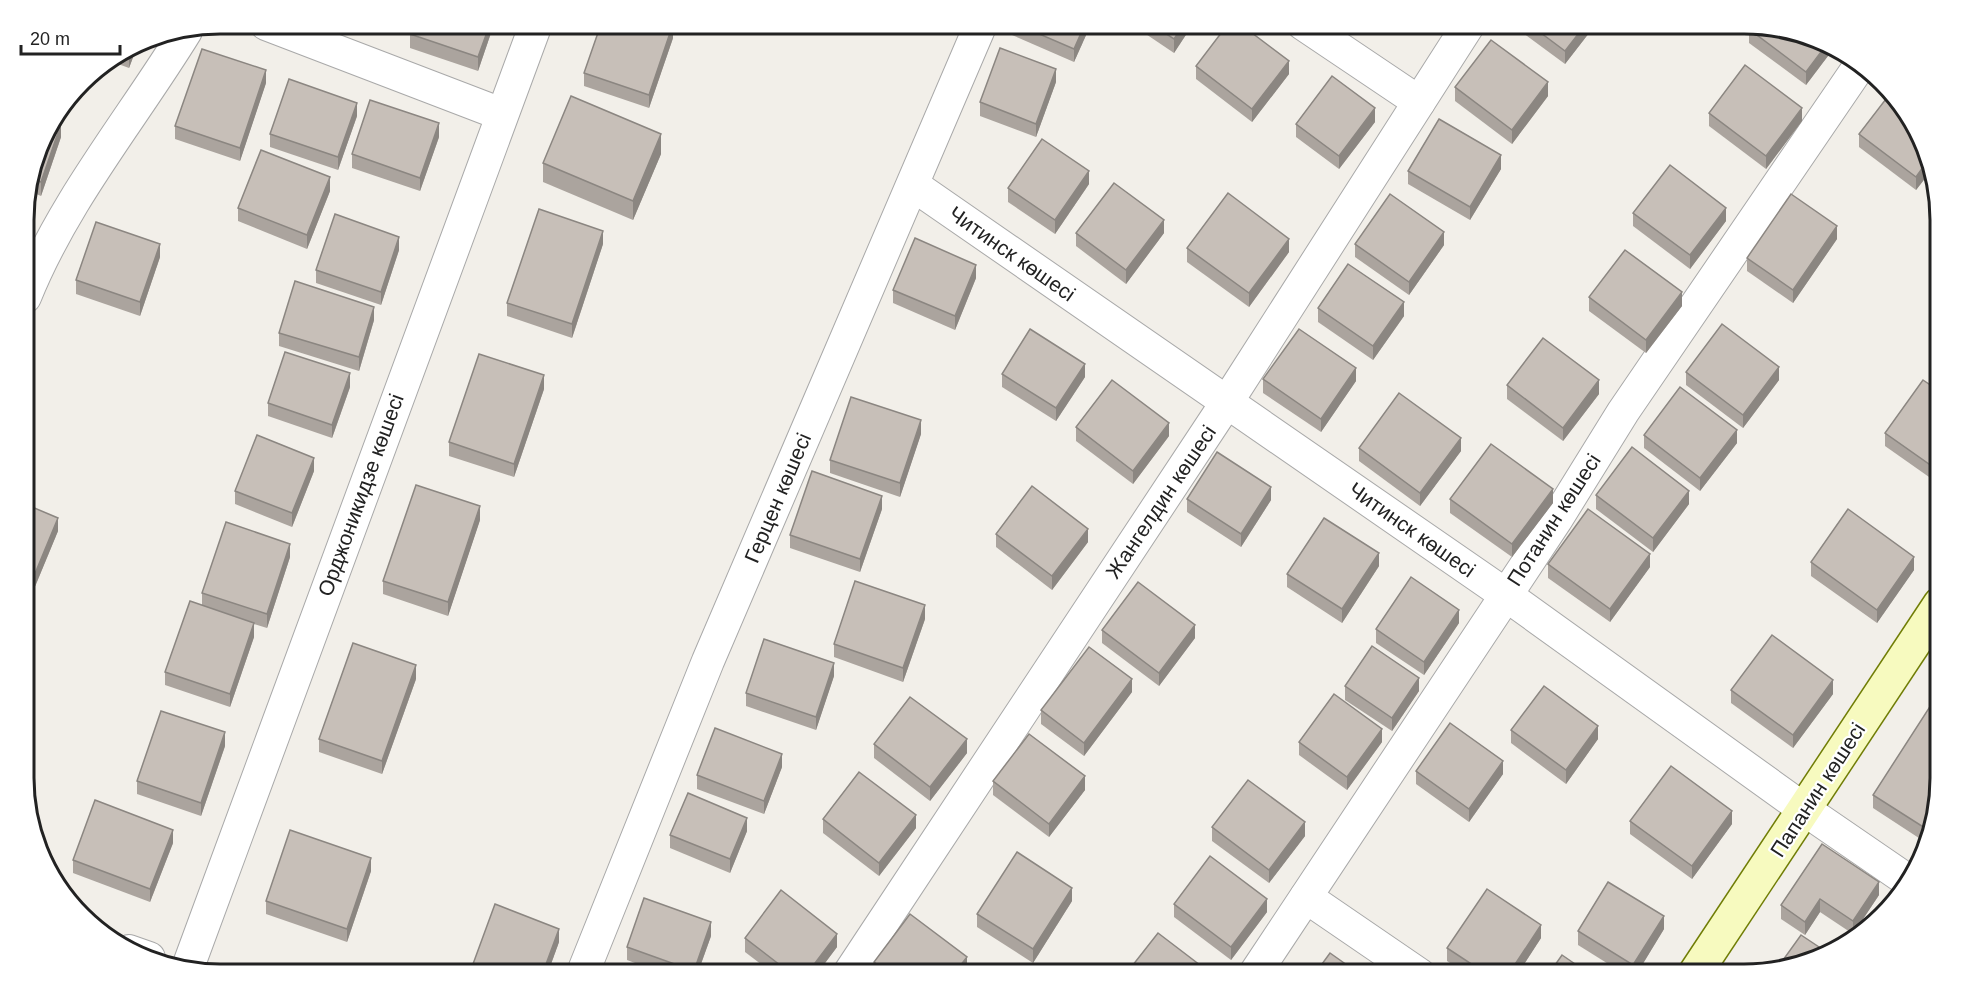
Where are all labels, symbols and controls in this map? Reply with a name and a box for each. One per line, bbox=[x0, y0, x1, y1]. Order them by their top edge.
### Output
scale bar bbox=[21, 18, 120, 56]
text: 20 m bbox=[30, 29, 70, 49]
street label: Читинск көшесі bbox=[945, 202, 1080, 306]
street label: Орджоникидзе көшесі bbox=[313, 391, 408, 599]
street label: Жангелдин көшесі bbox=[1101, 421, 1220, 582]
street label: Герцен көшесі bbox=[740, 429, 815, 566]
street label: Потанин көшесі bbox=[1502, 449, 1605, 590]
street label: Читинск көшесі bbox=[1345, 478, 1480, 582]
street label: Папанин көшесі bbox=[1766, 718, 1869, 861]

